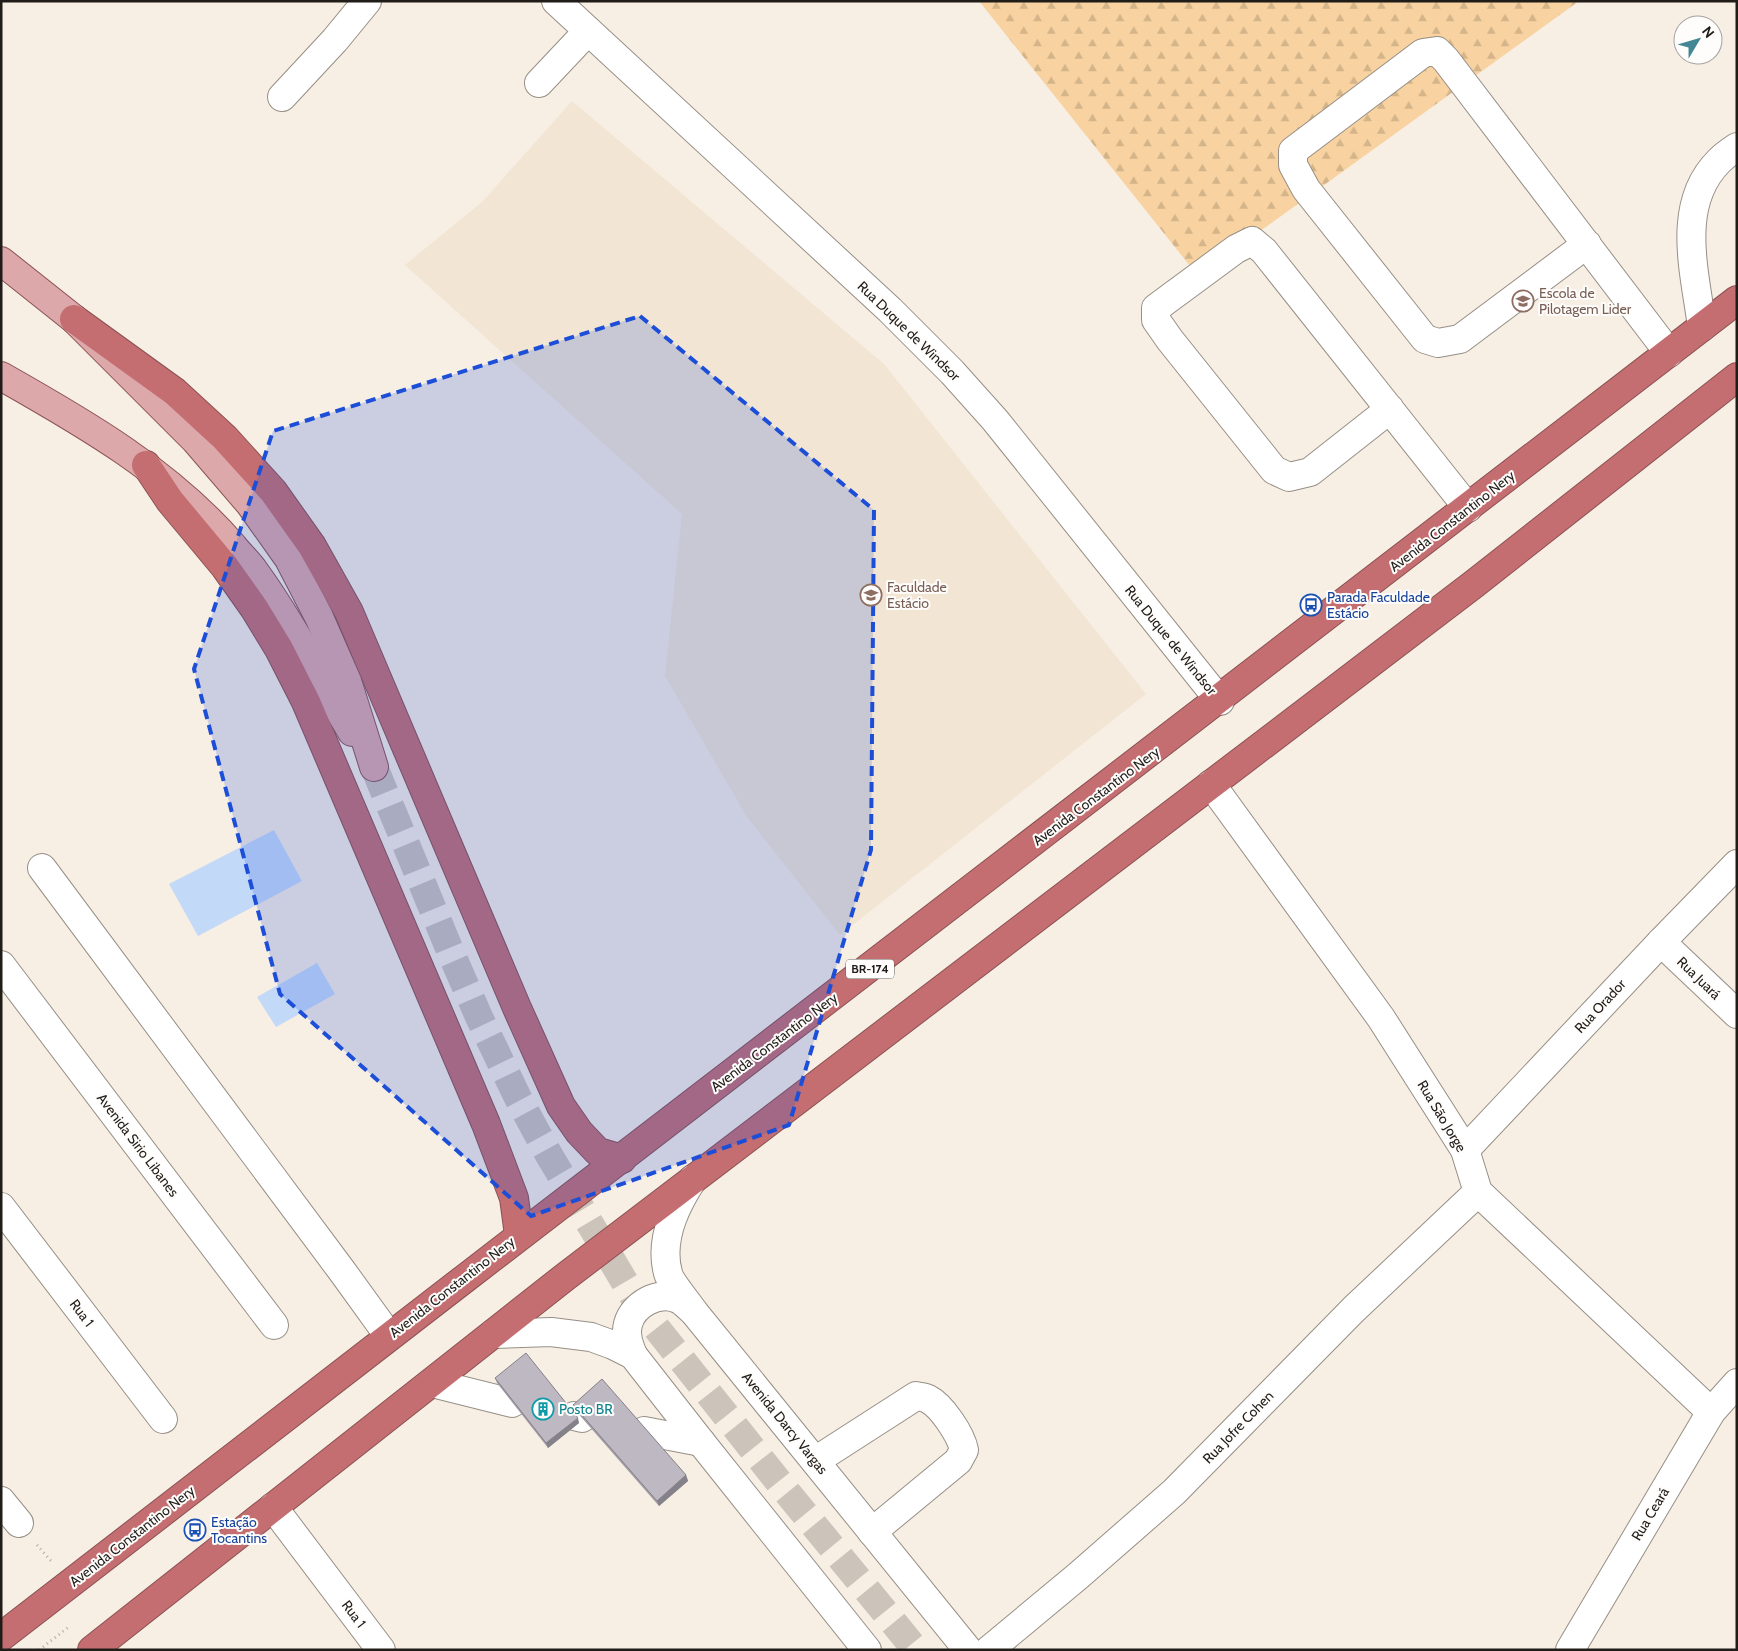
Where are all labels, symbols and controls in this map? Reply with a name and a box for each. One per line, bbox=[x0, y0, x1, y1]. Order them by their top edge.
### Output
north arrow bbox=[1673, 15, 1723, 65]
text: N bbox=[1698, 23, 1718, 41]
street label: Rua Duque de Windsor bbox=[854, 277, 965, 385]
place label: Escola de Pilotagem Lider bbox=[1539, 284, 1632, 318]
school or university icon: Escola de Pilotagem Lider bbox=[1511, 289, 1535, 313]
street label: Avenida Constantino Nery bbox=[1386, 466, 1518, 576]
place label: Faculdade Estácio bbox=[887, 578, 947, 612]
street label: Rua Duque de Windsor bbox=[1121, 581, 1221, 699]
school or university icon: Faculdade Estácio bbox=[859, 583, 883, 607]
place label: Parada Faculdade Estácio bbox=[1327, 588, 1430, 622]
bus stop icon: Parada Faculdade Estácio bbox=[1299, 593, 1323, 617]
street label: Avenida Constantino Nery bbox=[1029, 742, 1163, 850]
street label: Rua Juará bbox=[1673, 953, 1725, 1003]
road number: BR-174 bbox=[846, 960, 894, 979]
street label: Rua Orador bbox=[1571, 975, 1630, 1037]
street label: Avenida Constantino Nery bbox=[707, 988, 841, 1096]
street label: Rua São Jorge bbox=[1413, 1077, 1471, 1155]
street label: Avenida Sirio Libanes bbox=[93, 1090, 183, 1201]
street label: Avenida Constantino Nery bbox=[386, 1232, 518, 1342]
street label: Rua 1 bbox=[66, 1296, 98, 1330]
street label: Avenida Darcy Vargas bbox=[738, 1368, 832, 1478]
street label: Rua Jofre Cohen bbox=[1199, 1387, 1277, 1467]
building icon: Posto BR bbox=[531, 1397, 555, 1421]
place label: Posto BR bbox=[559, 1400, 613, 1418]
street label: Avenida Constantino Nery bbox=[66, 1481, 198, 1591]
street label: Rua Ceará bbox=[1627, 1484, 1673, 1544]
place label: Estação Tocantins bbox=[211, 1513, 267, 1547]
bus stop icon: Estação Tocantins bbox=[183, 1518, 207, 1542]
street label: Rua 1 bbox=[338, 1597, 370, 1631]

